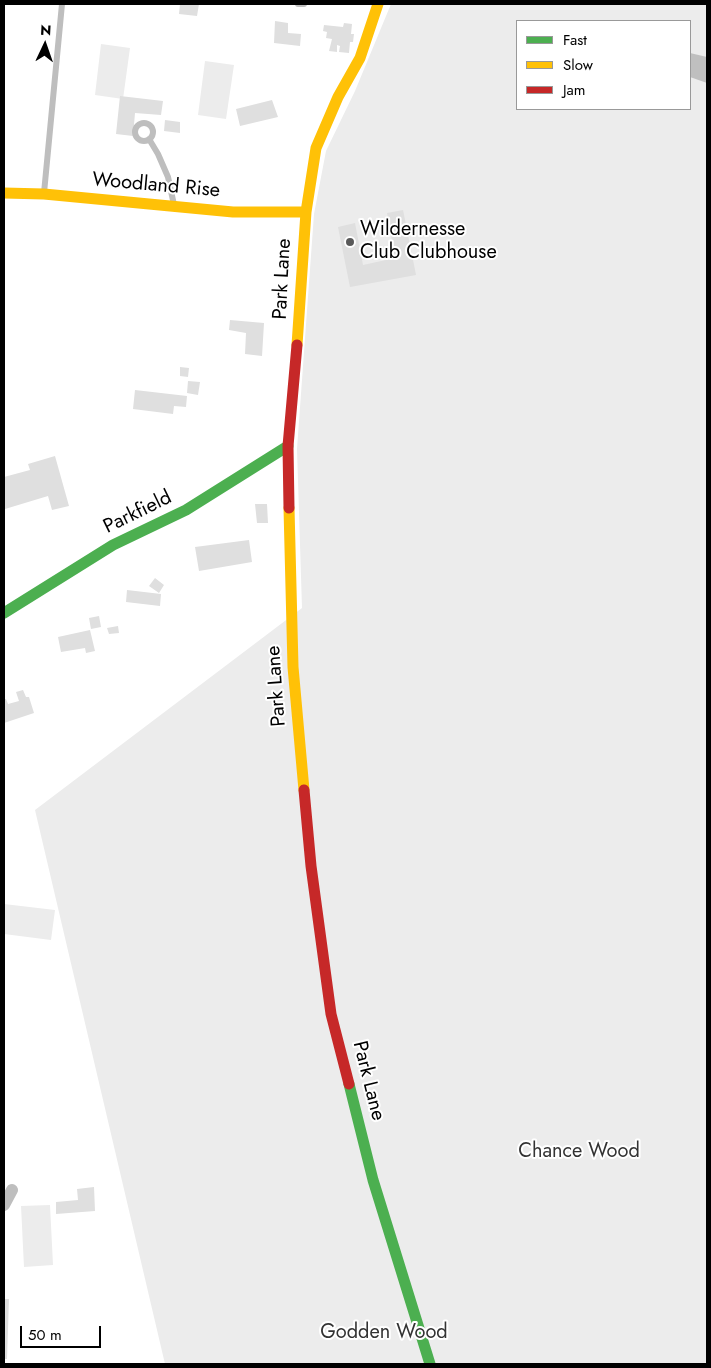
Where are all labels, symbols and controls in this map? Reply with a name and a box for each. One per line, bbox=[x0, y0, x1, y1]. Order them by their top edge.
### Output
north arrow bbox=[20, 20, 70, 70]
text: N bbox=[40, 20, 52, 40]
legend bbox=[516, 20, 691, 110]
text: Fast bbox=[563, 29, 587, 51]
text: Slow bbox=[563, 54, 593, 76]
text: Jam bbox=[563, 79, 586, 101]
street label: Woodland Rise bbox=[91, 168, 221, 204]
place label: Wildernesse Club Clubhouse bbox=[360, 218, 497, 265]
marker: Wildernesse Club Clubhouse bbox=[344, 236, 356, 248]
street label: Park Lane bbox=[269, 238, 297, 320]
street label: Parkfield bbox=[100, 486, 176, 540]
street label: Park Lane bbox=[262, 645, 292, 727]
street label: Park Lane bbox=[347, 1039, 389, 1123]
park label: Chance Wood bbox=[518, 1140, 640, 1164]
scale bar bbox=[22, 1316, 104, 1348]
park label: Godden Wood bbox=[320, 1321, 448, 1345]
text: 50 m bbox=[28, 1324, 62, 1346]

